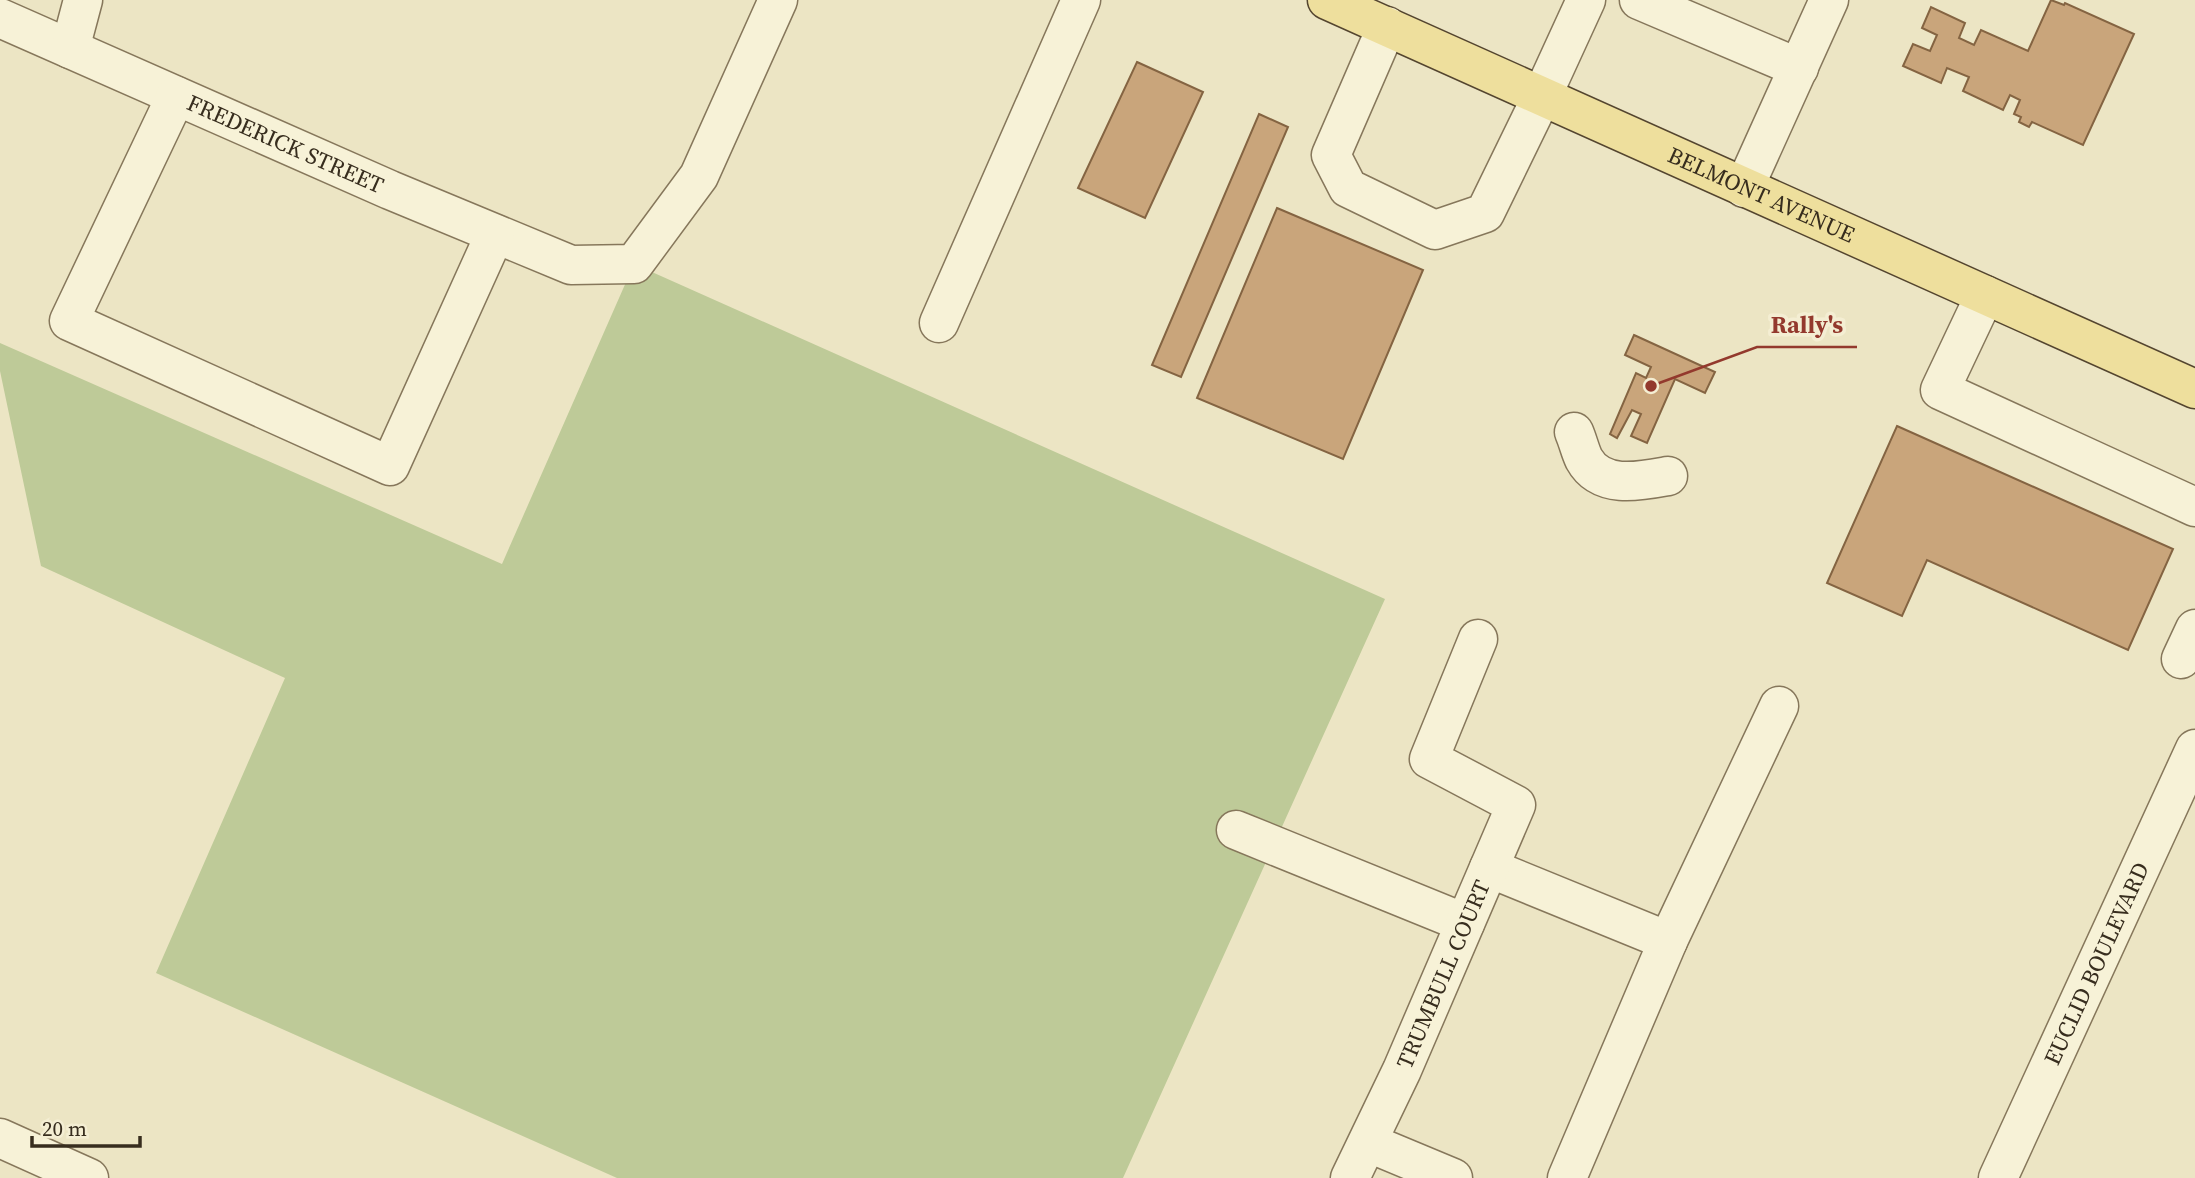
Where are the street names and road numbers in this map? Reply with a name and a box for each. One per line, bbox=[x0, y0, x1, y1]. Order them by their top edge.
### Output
street label: FREDERICK STREET bbox=[182, 87, 389, 201]
street label: BELMONT AVENUE bbox=[1663, 139, 1860, 251]
street label: EUCLID BOULEVARD bbox=[2036, 857, 2157, 1070]
street label: TRUMBULL COURT bbox=[1388, 875, 1498, 1074]

